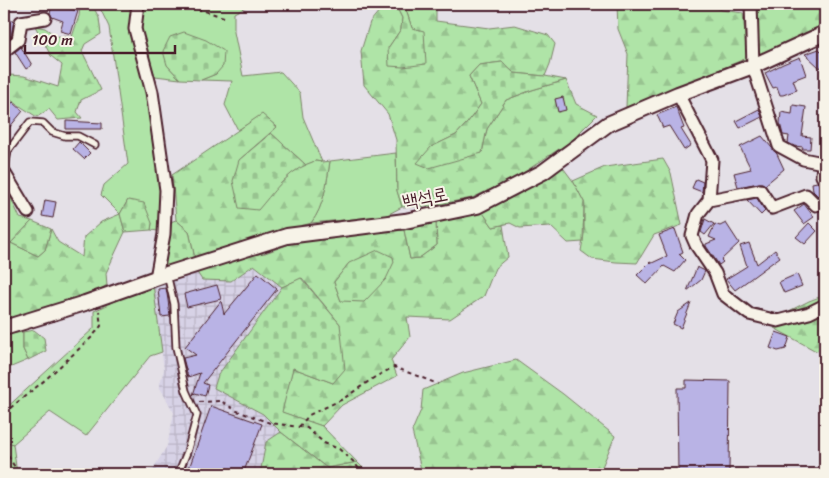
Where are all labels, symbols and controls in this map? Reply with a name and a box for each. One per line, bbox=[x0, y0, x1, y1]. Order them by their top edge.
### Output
scale bar bbox=[25, 22, 175, 54]
text: 100 m bbox=[32, 27, 73, 53]
street label: 백석로 bbox=[399, 177, 451, 218]

